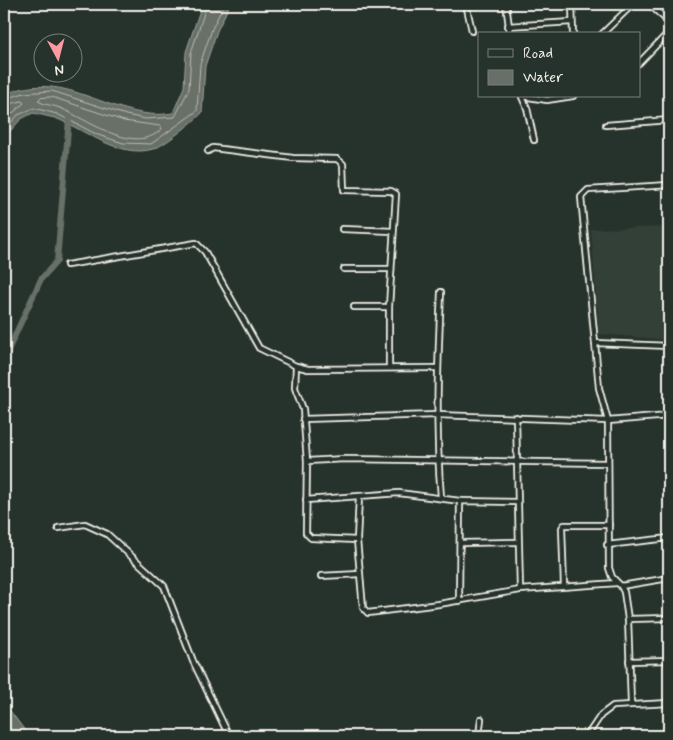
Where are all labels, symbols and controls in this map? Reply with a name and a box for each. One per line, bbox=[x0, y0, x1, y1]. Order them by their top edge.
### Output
north arrow bbox=[32, 32, 82, 82]
legend bbox=[478, 32, 640, 98]
text: Road bbox=[523, 44, 553, 64]
text: N bbox=[54, 60, 65, 79]
text: Water bbox=[523, 68, 563, 88]

